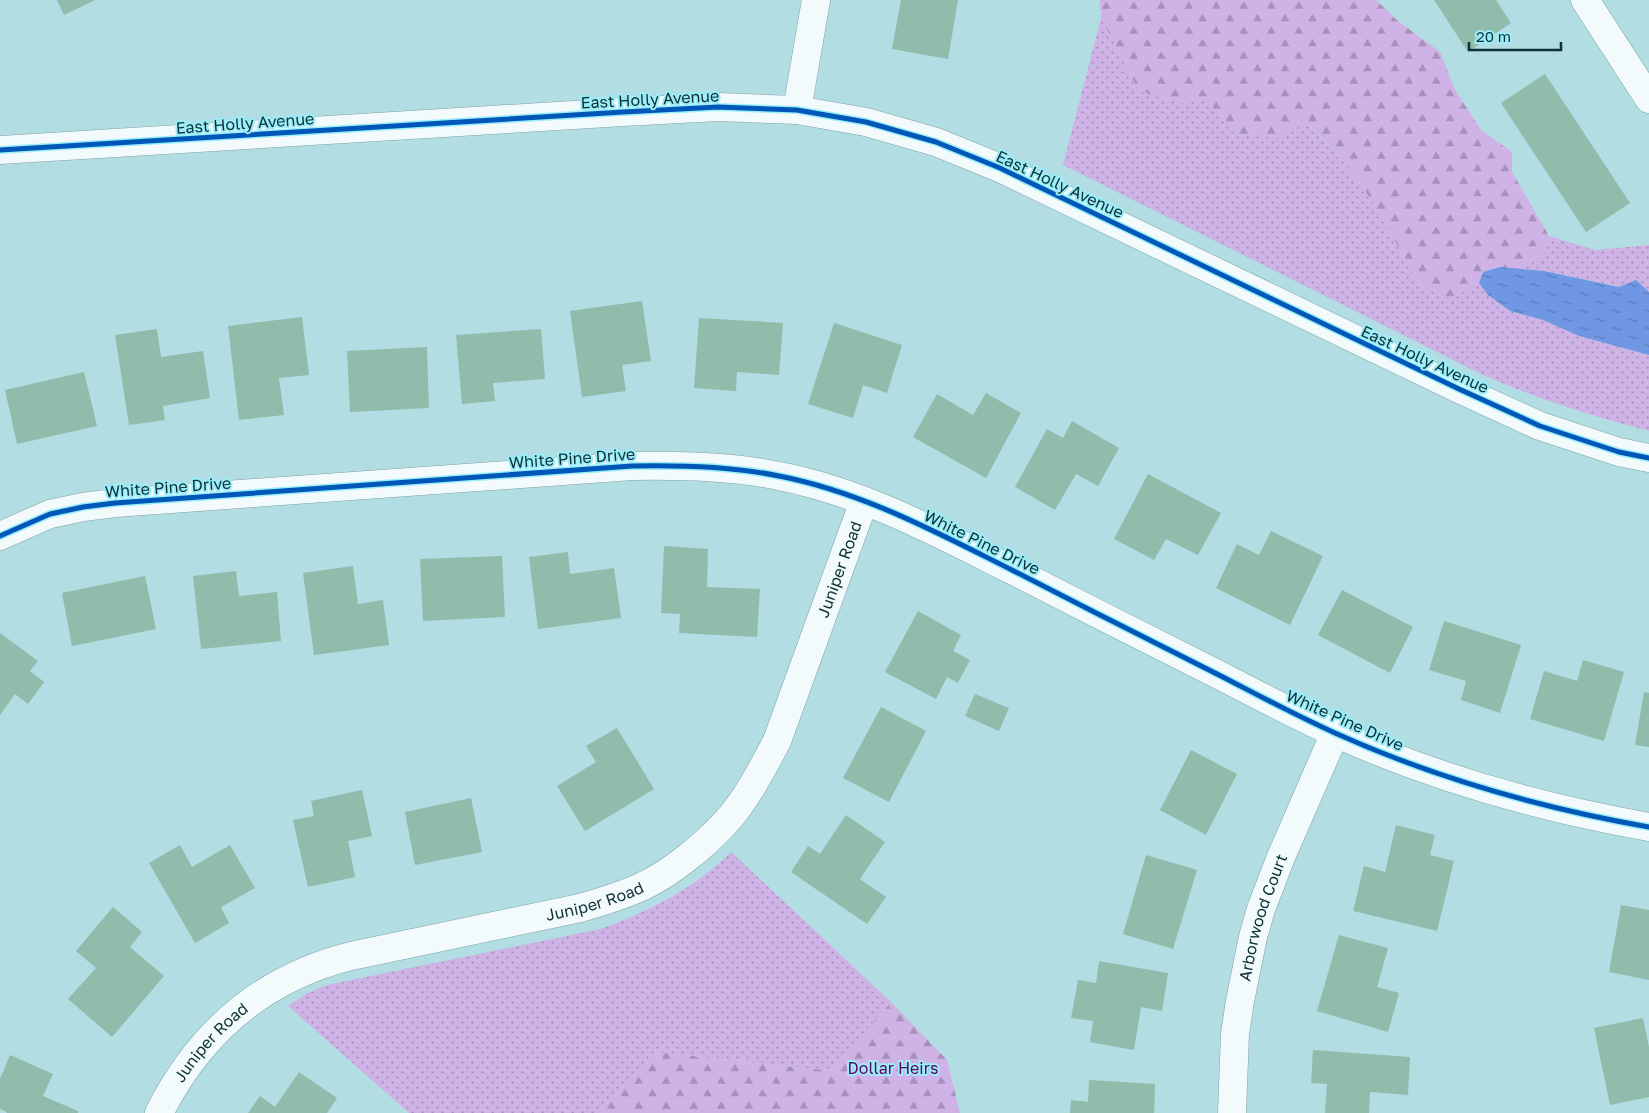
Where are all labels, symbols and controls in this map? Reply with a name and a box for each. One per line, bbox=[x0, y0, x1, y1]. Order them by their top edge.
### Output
scale bar bbox=[1469, 20, 1562, 52]
text: 20 m bbox=[1476, 27, 1511, 45]
street label: East Holly Avenue bbox=[580, 85, 720, 113]
street label: East Holly Avenue bbox=[175, 108, 315, 138]
street label: East Holly Avenue bbox=[993, 146, 1127, 222]
street label: East Holly Avenue bbox=[1358, 321, 1492, 397]
street label: White Pine Drive bbox=[508, 444, 636, 472]
street label: White Pine Drive bbox=[104, 473, 232, 501]
street label: White Pine Drive bbox=[921, 505, 1043, 579]
street label: Juniper Road bbox=[813, 518, 866, 620]
street label: White Pine Drive bbox=[1283, 685, 1407, 755]
street label: Arborwood Court bbox=[1234, 851, 1291, 983]
street label: Juniper Road bbox=[544, 877, 647, 925]
street label: Juniper Road bbox=[169, 998, 252, 1086]
park label: Dollar Heirs bbox=[848, 1058, 938, 1078]

